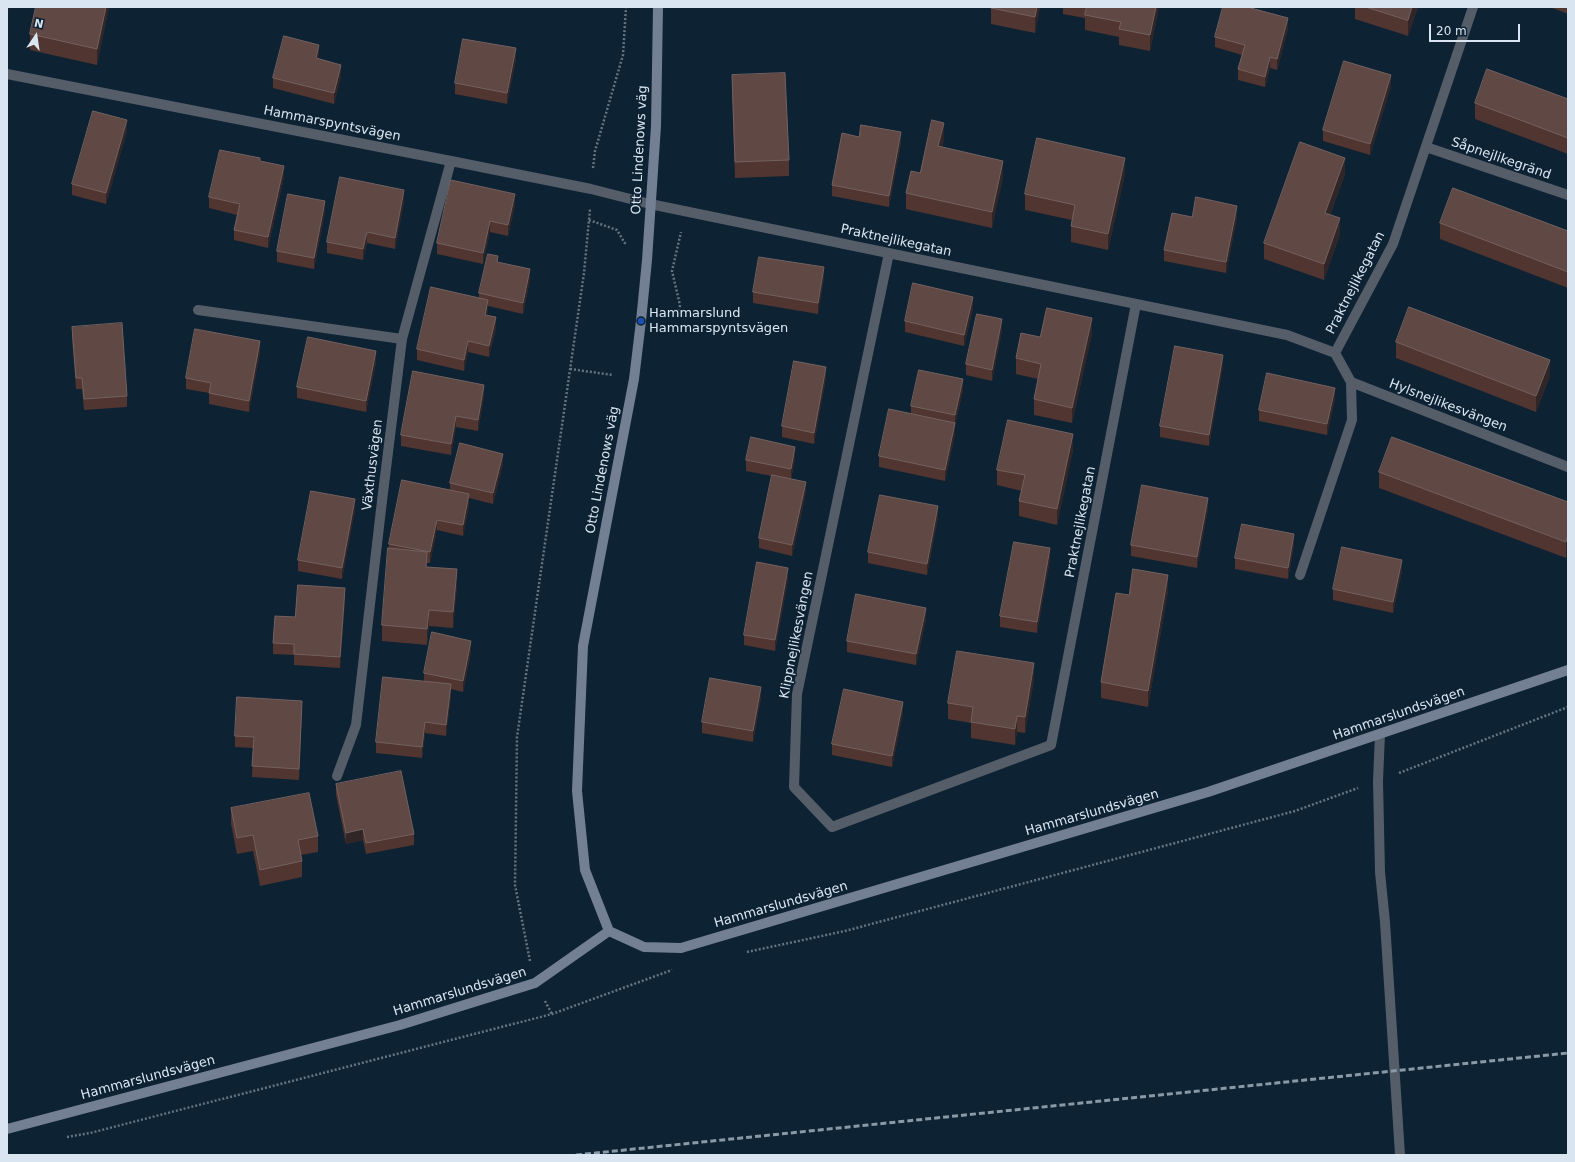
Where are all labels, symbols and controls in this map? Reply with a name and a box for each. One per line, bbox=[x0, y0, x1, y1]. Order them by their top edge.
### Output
north arrow bbox=[16, 16, 56, 56]
text: N bbox=[33, 16, 45, 31]
scale bar bbox=[1431, 16, 1522, 42]
text: 20 m bbox=[1436, 24, 1467, 38]
street label: Otto Lindenows väg bbox=[629, 85, 651, 215]
street label: Hammarspyntsvägen bbox=[262, 103, 402, 145]
street label: Såpnejlikegränd bbox=[1449, 135, 1553, 183]
street label: Praktnejlikegatan bbox=[839, 222, 953, 260]
street label: Praktnejlikegatan bbox=[1323, 229, 1389, 337]
place label: Hammarslund Hammarspyntsvägen bbox=[649, 306, 788, 337]
marker: Hammarslund Hammarspyntsvägen bbox=[636, 316, 646, 326]
street label: Hylsnejlikesvängen bbox=[1387, 376, 1509, 436]
street label: Otto Lindenows väg bbox=[583, 405, 623, 535]
street label: Växthusvägen bbox=[360, 418, 386, 512]
street label: Praktnejlikegatan bbox=[1063, 465, 1099, 579]
street label: Klippnejlikesvängen bbox=[777, 570, 817, 700]
street label: Hammarslundsvägen bbox=[1331, 684, 1467, 744]
street label: Hammarslundsvägen bbox=[1023, 786, 1161, 840]
street label: Hammarslundsvägen bbox=[712, 878, 850, 932]
street label: Hammarslundsvägen bbox=[392, 964, 528, 1020]
street label: Hammarslundsvägen bbox=[79, 1053, 217, 1103]

